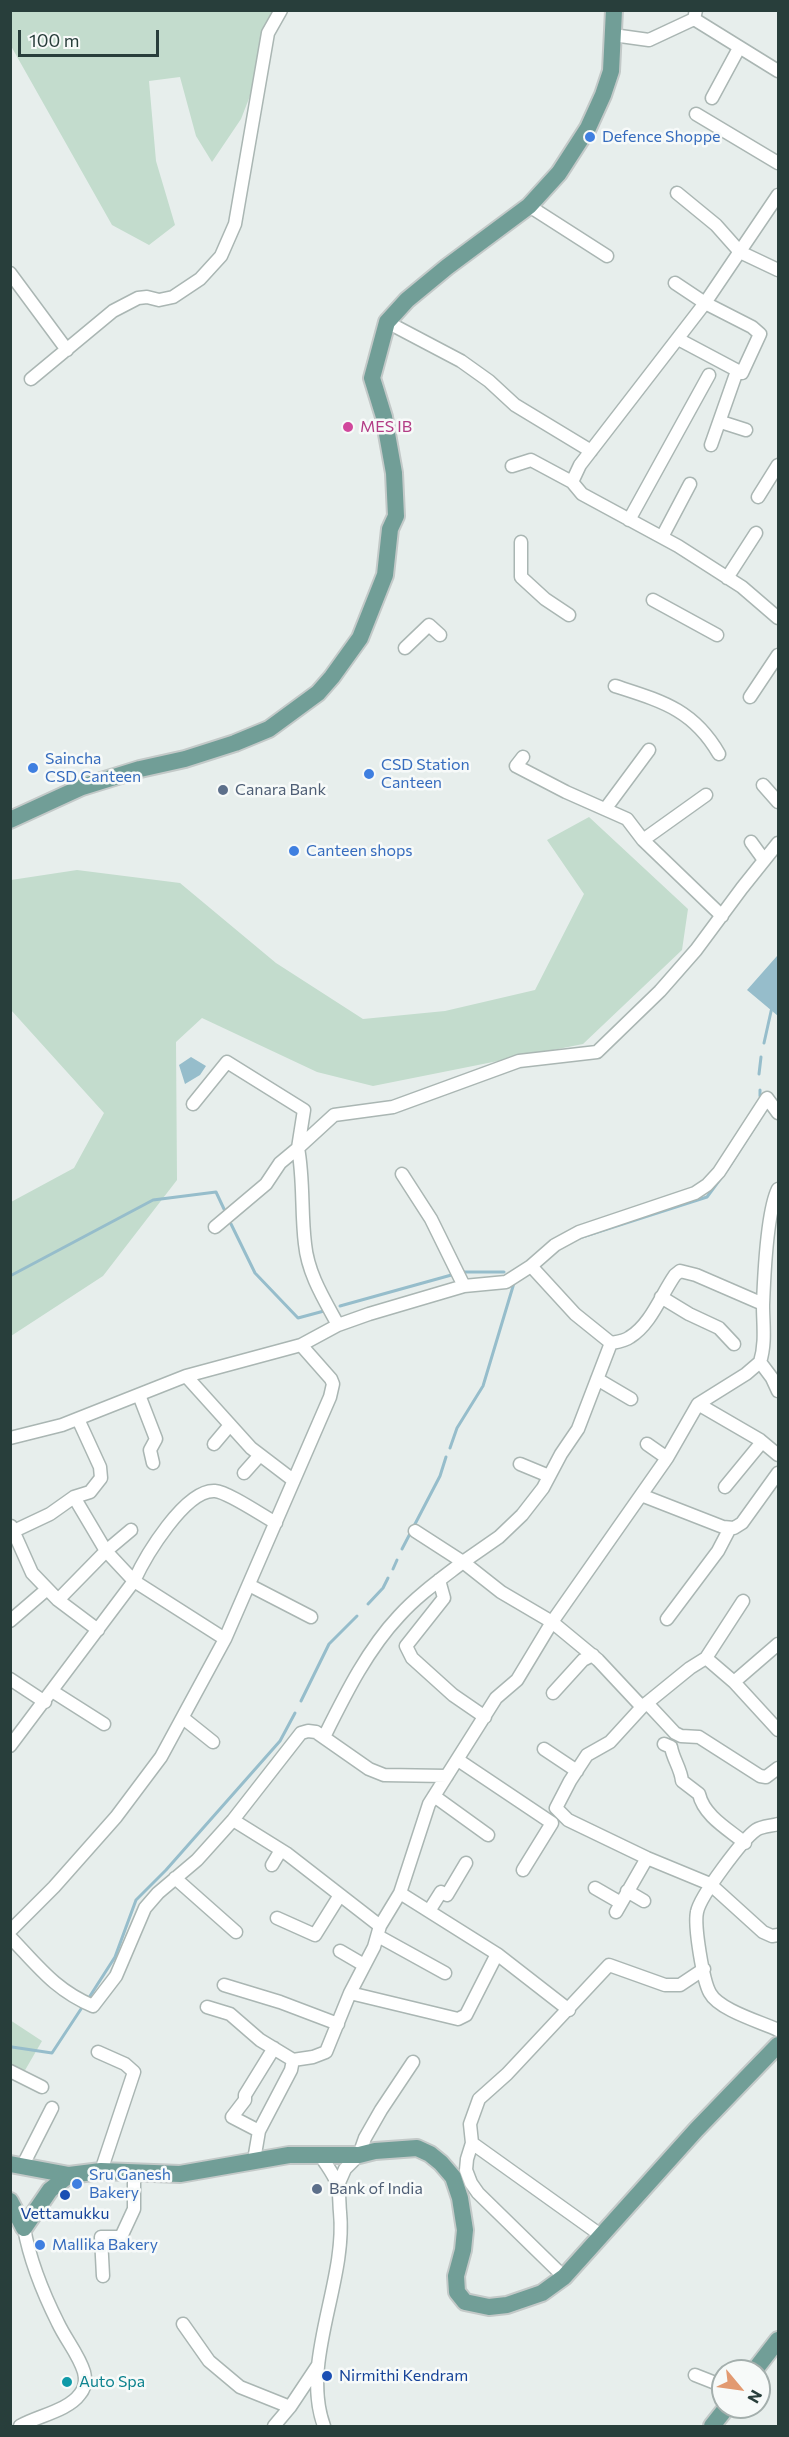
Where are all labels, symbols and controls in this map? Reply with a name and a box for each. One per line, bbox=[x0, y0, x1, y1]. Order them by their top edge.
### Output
scale bar bbox=[21, 18, 162, 56]
text: 100 m bbox=[29, 29, 79, 51]
place label: Defence Shoppe bbox=[602, 127, 721, 147]
marker: Defence Shoppe bbox=[583, 130, 597, 144]
place label: MES IB bbox=[360, 417, 412, 437]
marker: MES IB bbox=[341, 420, 355, 434]
place label: Saincha CSD Canteen bbox=[45, 749, 141, 787]
place label: CSD Station Canteen bbox=[381, 755, 470, 793]
marker: Saincha CSD Canteen bbox=[26, 761, 40, 775]
marker: CSD Station Canteen bbox=[362, 767, 376, 781]
place label: Canara Bank bbox=[235, 780, 326, 800]
marker: Canara Bank bbox=[216, 783, 230, 797]
place label: Canteen shops bbox=[306, 841, 413, 861]
marker: Canteen shops bbox=[287, 844, 301, 858]
place label: Sru Ganesh Bakery bbox=[89, 2165, 171, 2203]
marker: Sru Ganesh Bakery bbox=[70, 2177, 84, 2191]
place label: Bank of India bbox=[329, 2179, 423, 2199]
marker: Bank of India bbox=[310, 2182, 324, 2196]
marker: Vettamukku bbox=[58, 2188, 72, 2202]
place label: Vettamukku bbox=[21, 2204, 109, 2224]
place label: Mallika Bakery bbox=[52, 2235, 158, 2255]
marker: Mallika Bakery bbox=[33, 2238, 47, 2252]
north arrow bbox=[711, 2359, 771, 2419]
place label: Nirmithi Kendram bbox=[339, 2366, 468, 2386]
marker: Nirmithi Kendram bbox=[320, 2369, 334, 2383]
place label: Auto Spa bbox=[79, 2372, 145, 2392]
marker: Auto Spa bbox=[60, 2375, 74, 2389]
text: N bbox=[744, 2387, 767, 2407]

